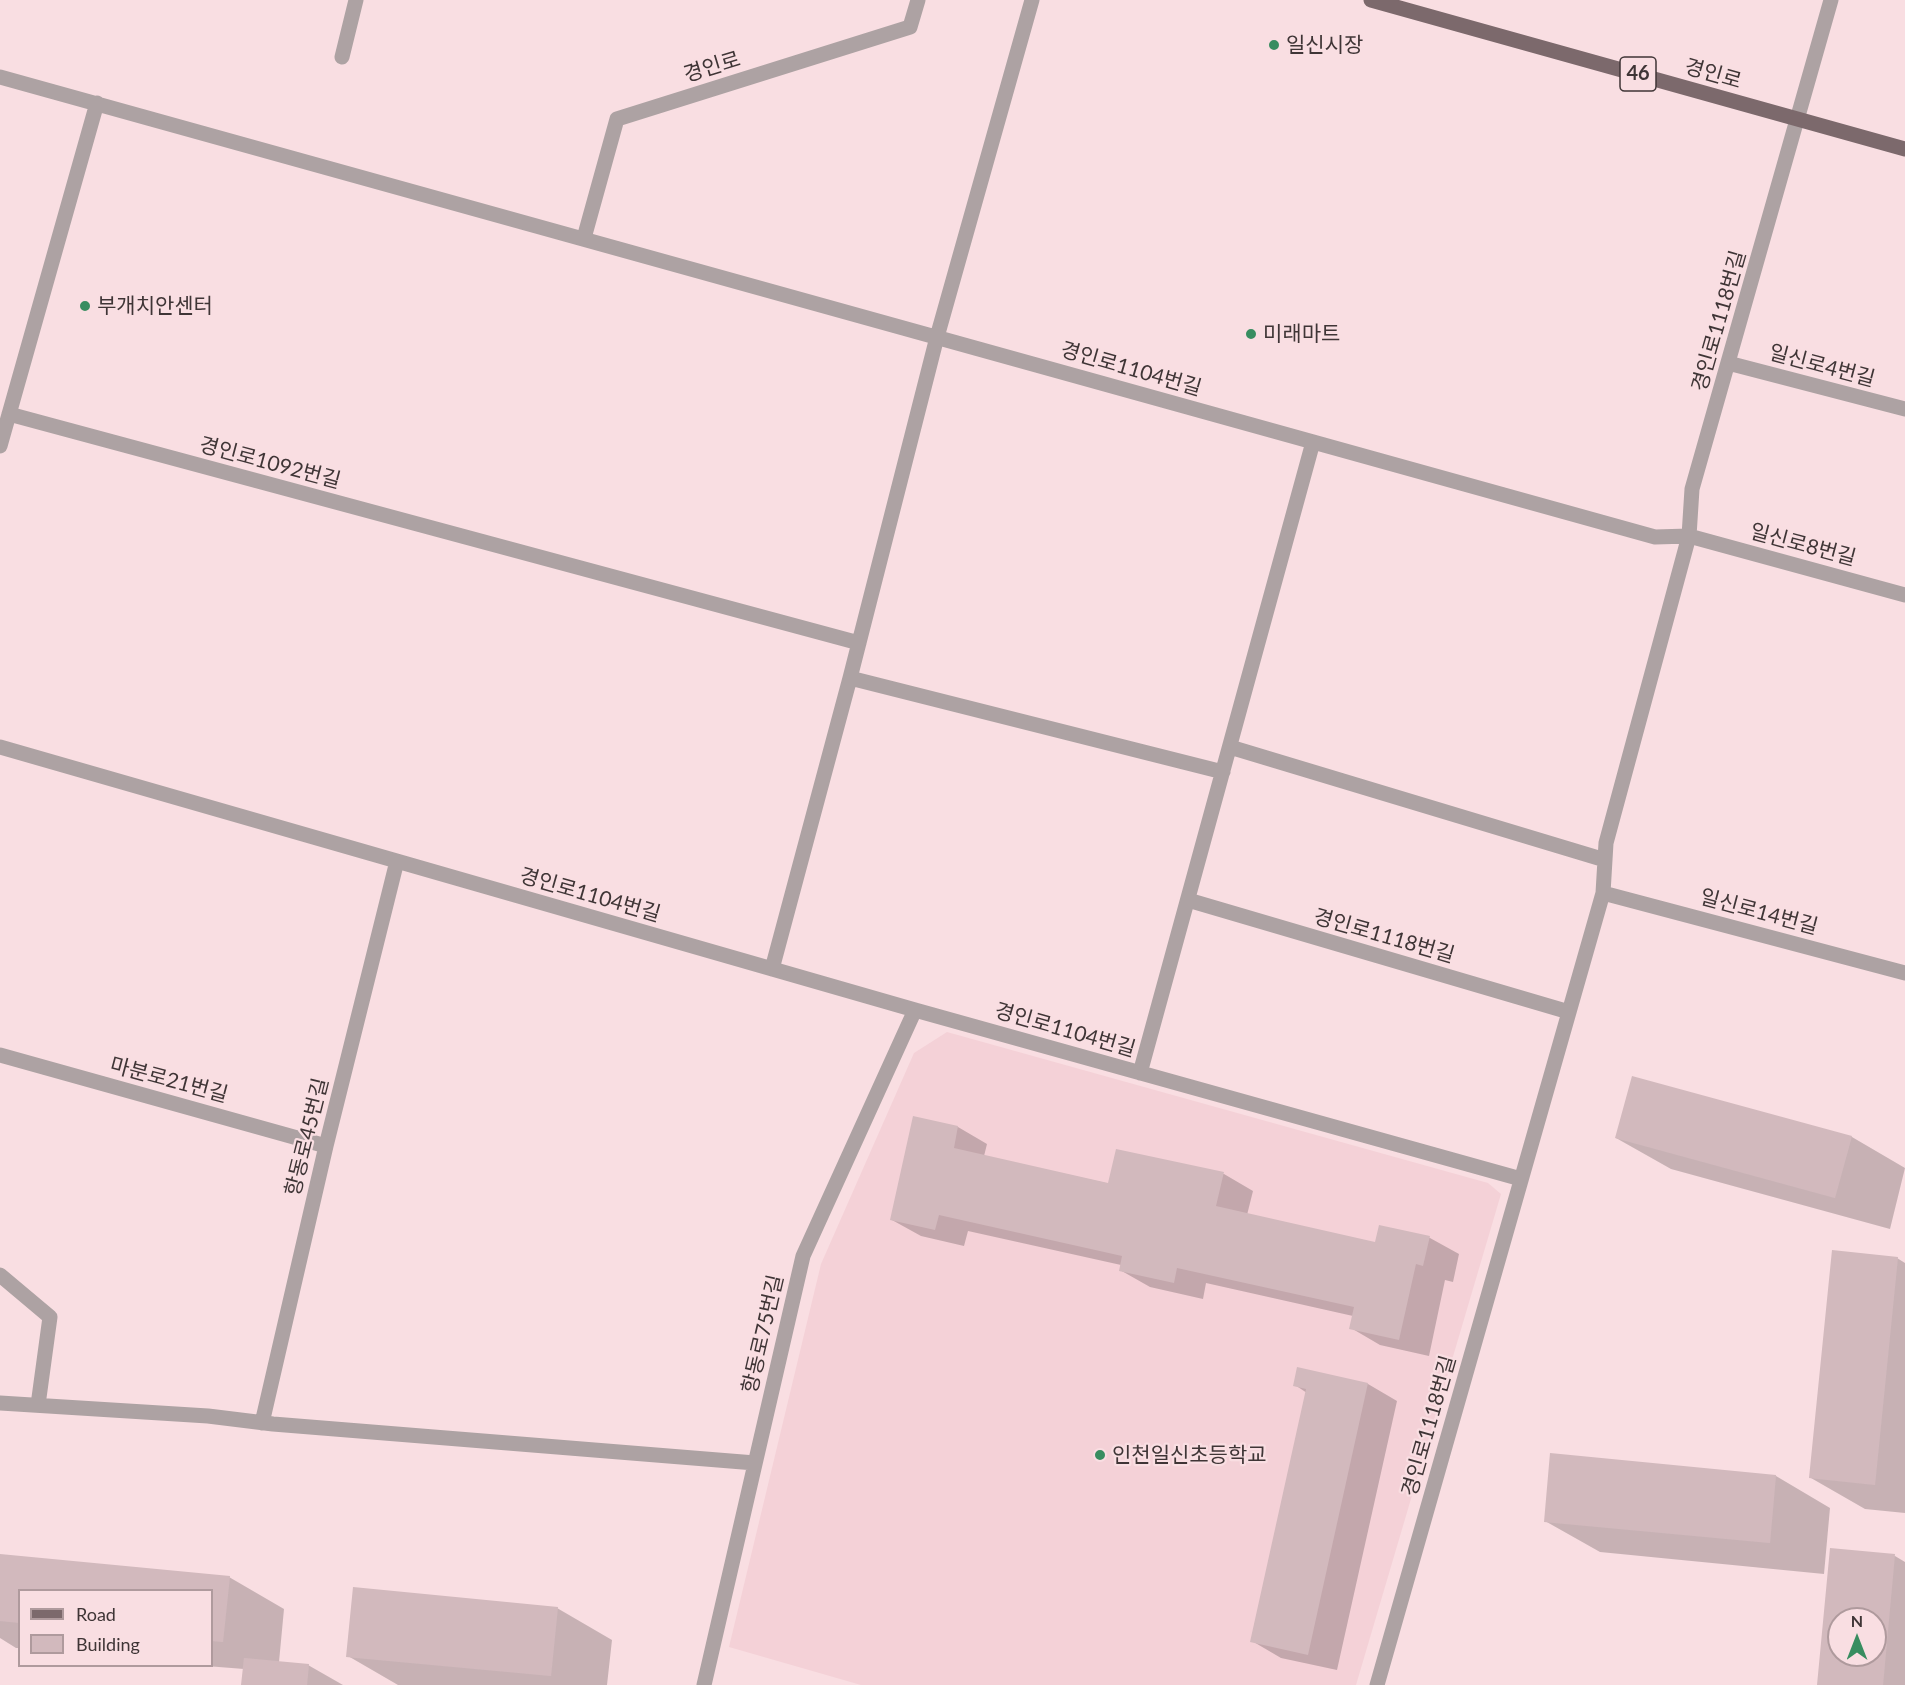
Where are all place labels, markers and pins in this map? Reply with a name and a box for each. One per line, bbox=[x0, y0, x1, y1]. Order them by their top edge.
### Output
place label: 일신시장 bbox=[1286, 32, 1363, 58]
marker: 일신시장 bbox=[1267, 38, 1281, 52]
place label: 부개치안센터 bbox=[97, 293, 213, 319]
marker: 부개치안센터 bbox=[78, 299, 92, 313]
place label: 미래마트 bbox=[1263, 321, 1340, 347]
marker: 미래마트 bbox=[1244, 327, 1258, 341]
place label: 인천일신초등학교 bbox=[1112, 1442, 1267, 1468]
marker: 인천일신초등학교 bbox=[1093, 1448, 1107, 1462]

